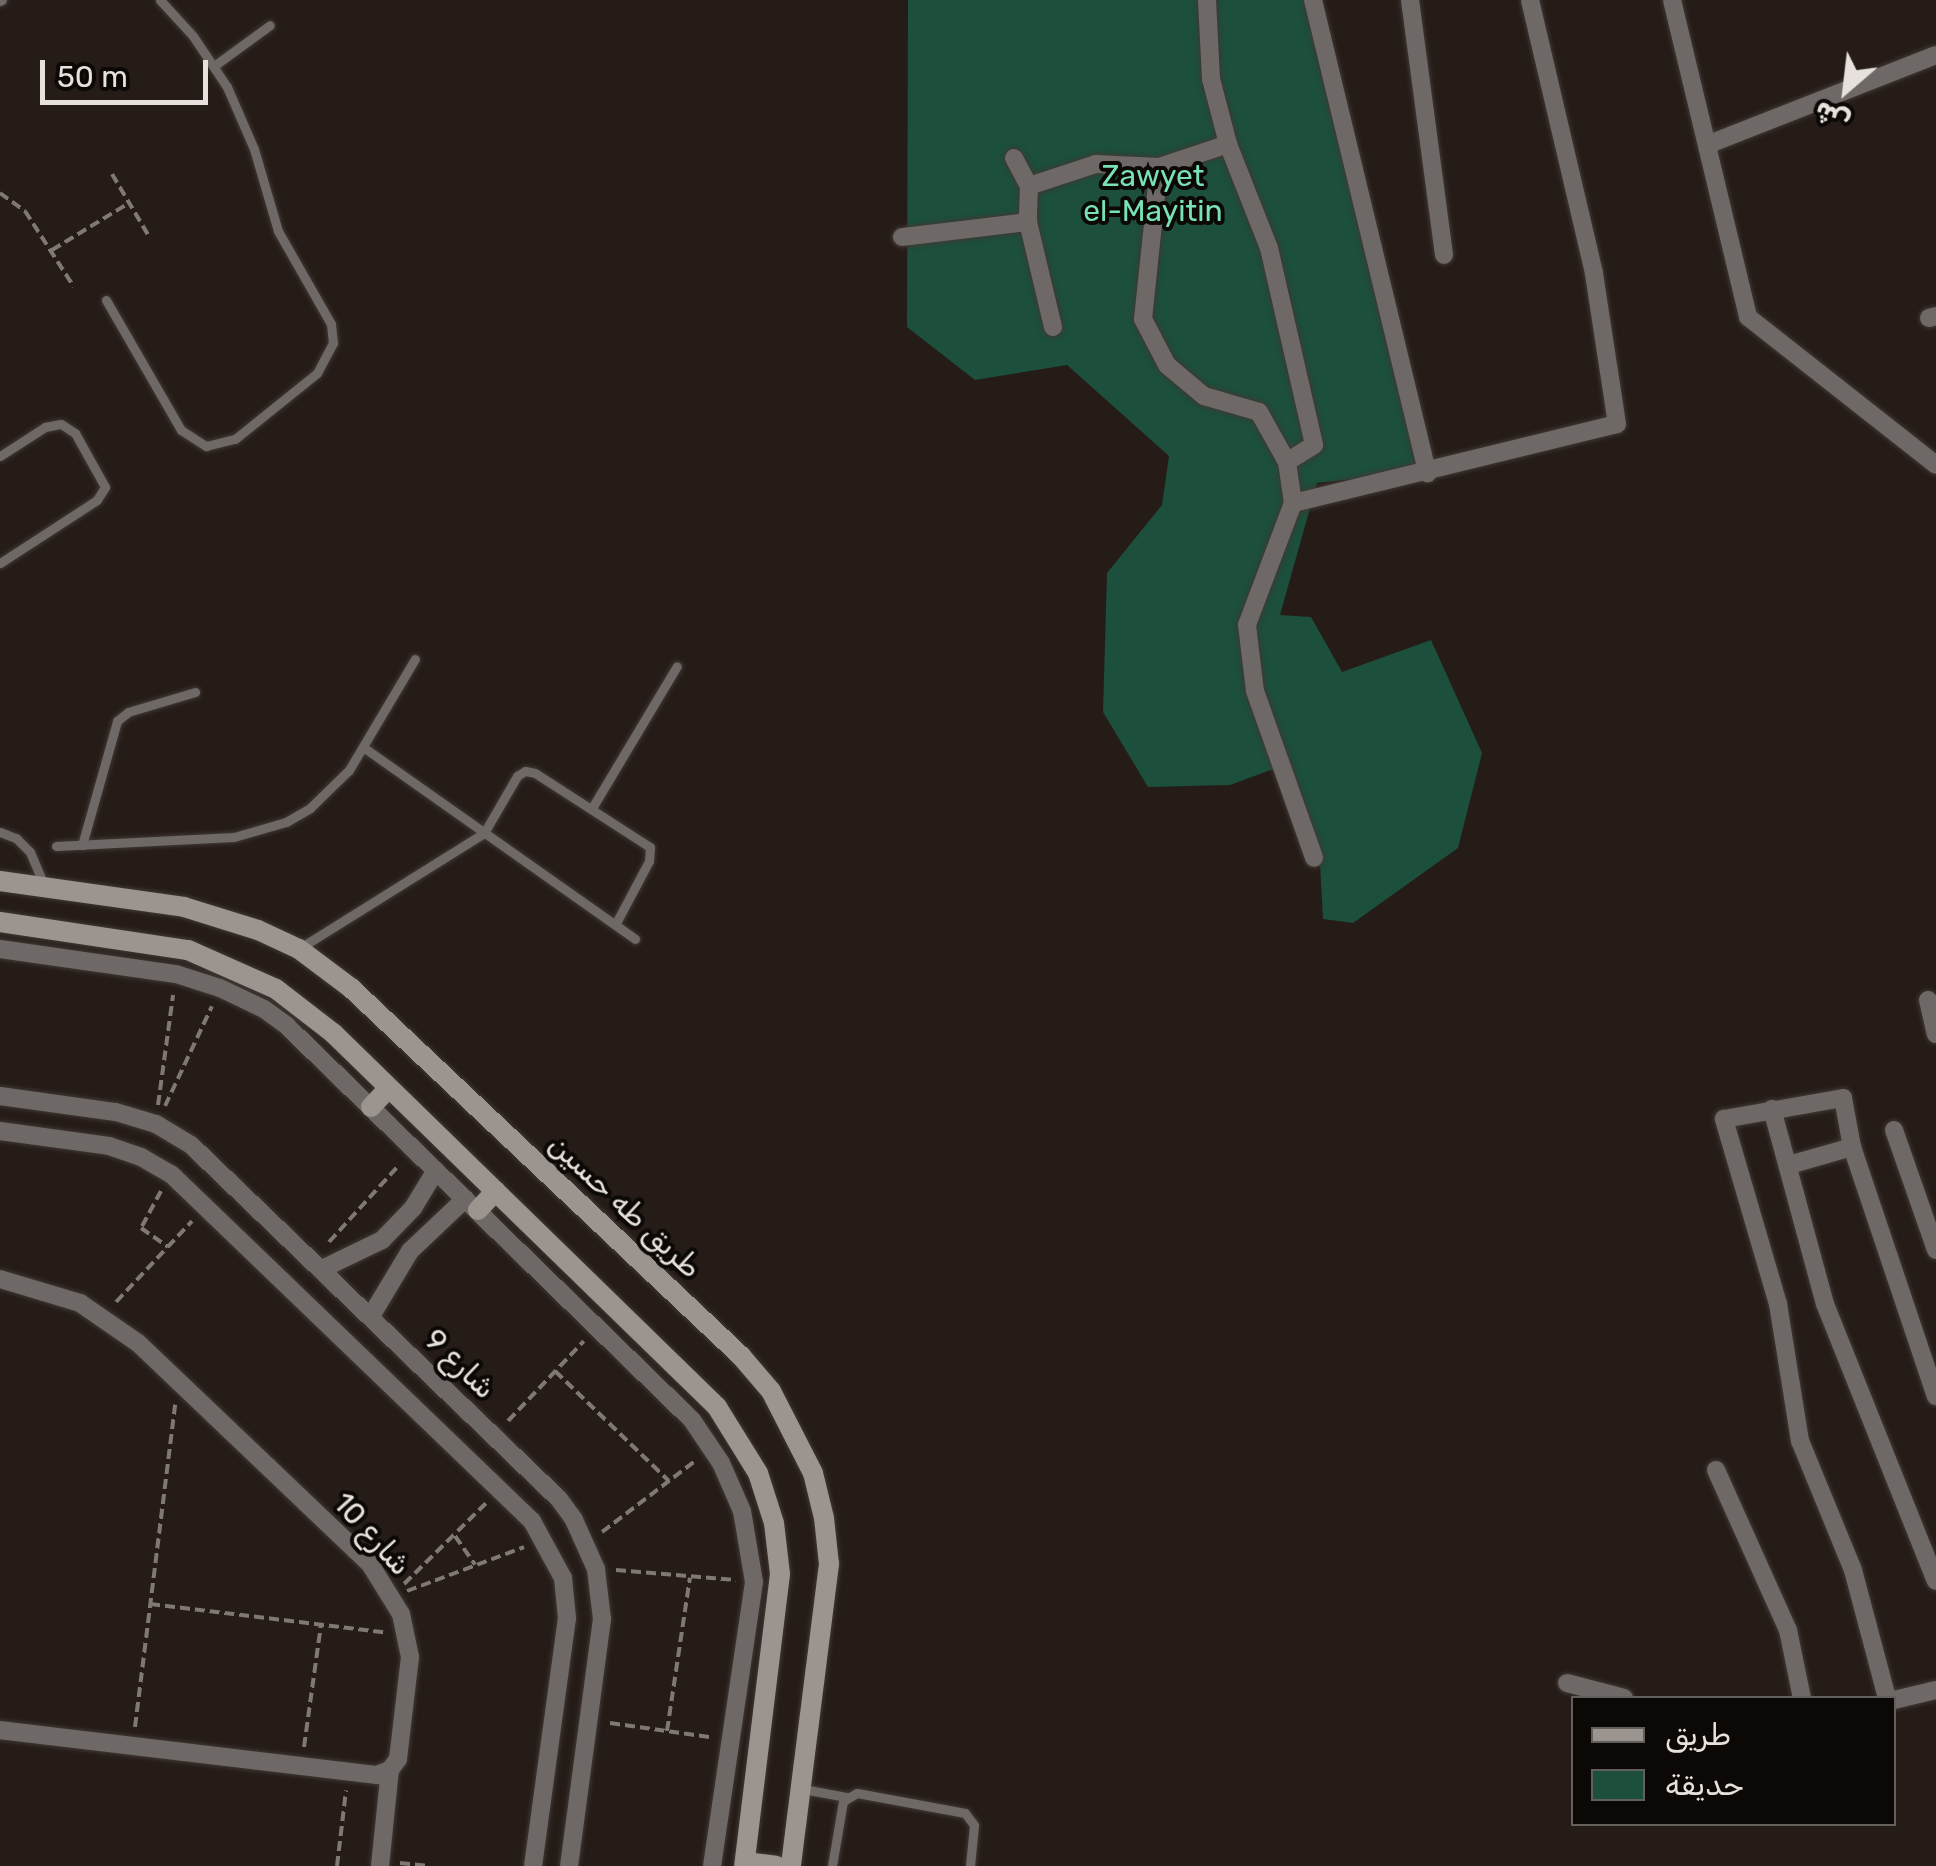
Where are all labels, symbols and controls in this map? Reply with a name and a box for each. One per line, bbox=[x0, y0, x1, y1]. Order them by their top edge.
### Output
scale bar bbox=[45, 40, 212, 102]
north arrow bbox=[1796, 40, 1896, 140]
text: 50 m bbox=[57, 59, 128, 95]
text: ش bbox=[1808, 94, 1855, 140]
park label: Zawyet el-Mayitin bbox=[1083, 158, 1223, 228]
street label: طريق طه حسين bbox=[541, 1126, 709, 1286]
street label: شارع 9 bbox=[417, 1322, 503, 1406]
street label: شارع 10 bbox=[325, 1485, 419, 1583]
legend bbox=[1571, 1696, 1896, 1826]
text: طريق bbox=[1665, 1717, 1731, 1753]
text: حديقة bbox=[1665, 1767, 1744, 1803]

